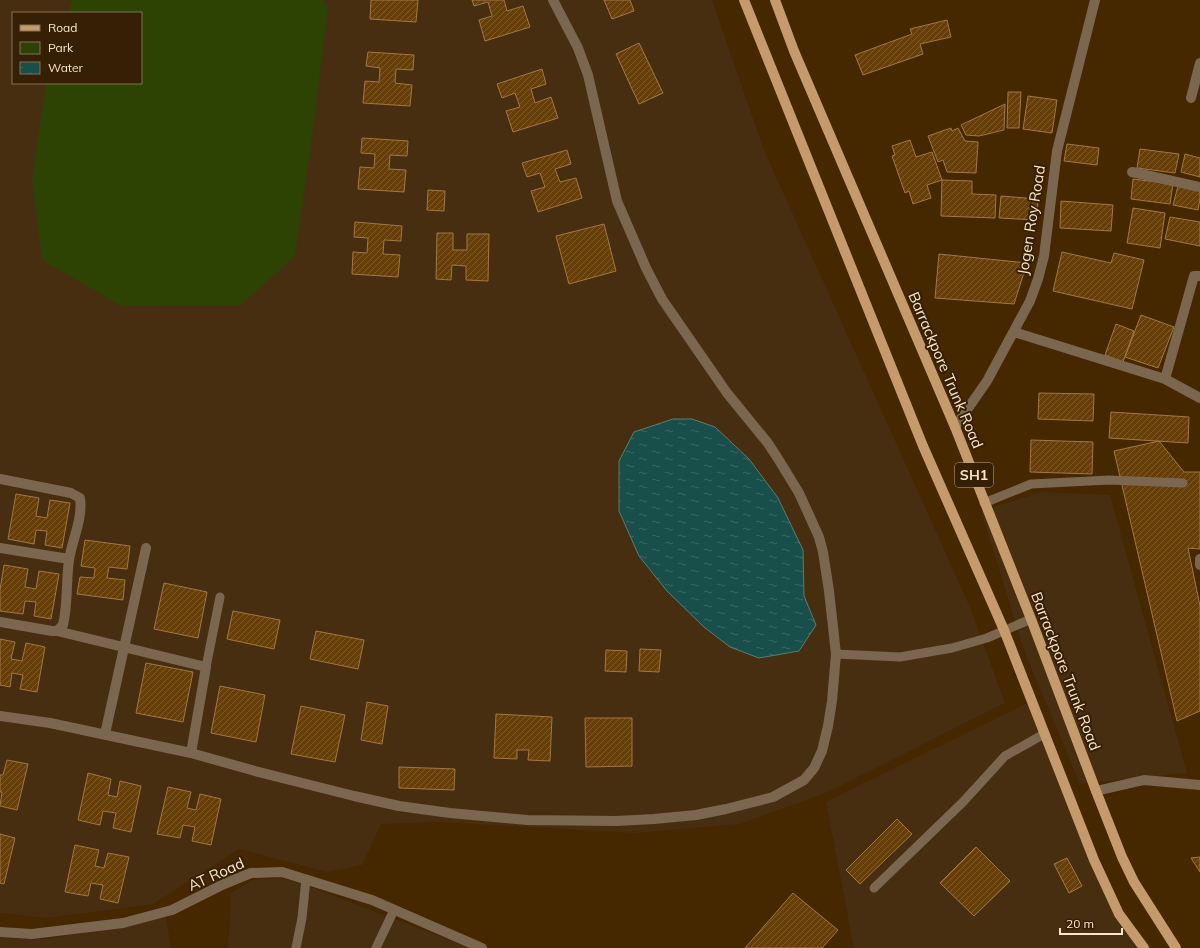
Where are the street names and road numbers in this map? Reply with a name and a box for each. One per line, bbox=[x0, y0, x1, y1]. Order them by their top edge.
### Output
street label: Jogen Roy Road bbox=[1013, 164, 1049, 276]
street label: Barrackpore Trunk Road bbox=[904, 289, 988, 451]
road number: SH1 bbox=[955, 463, 993, 487]
street label: Barrackpore Trunk Road bbox=[1027, 589, 1105, 753]
street label: AT Road bbox=[185, 853, 247, 895]

